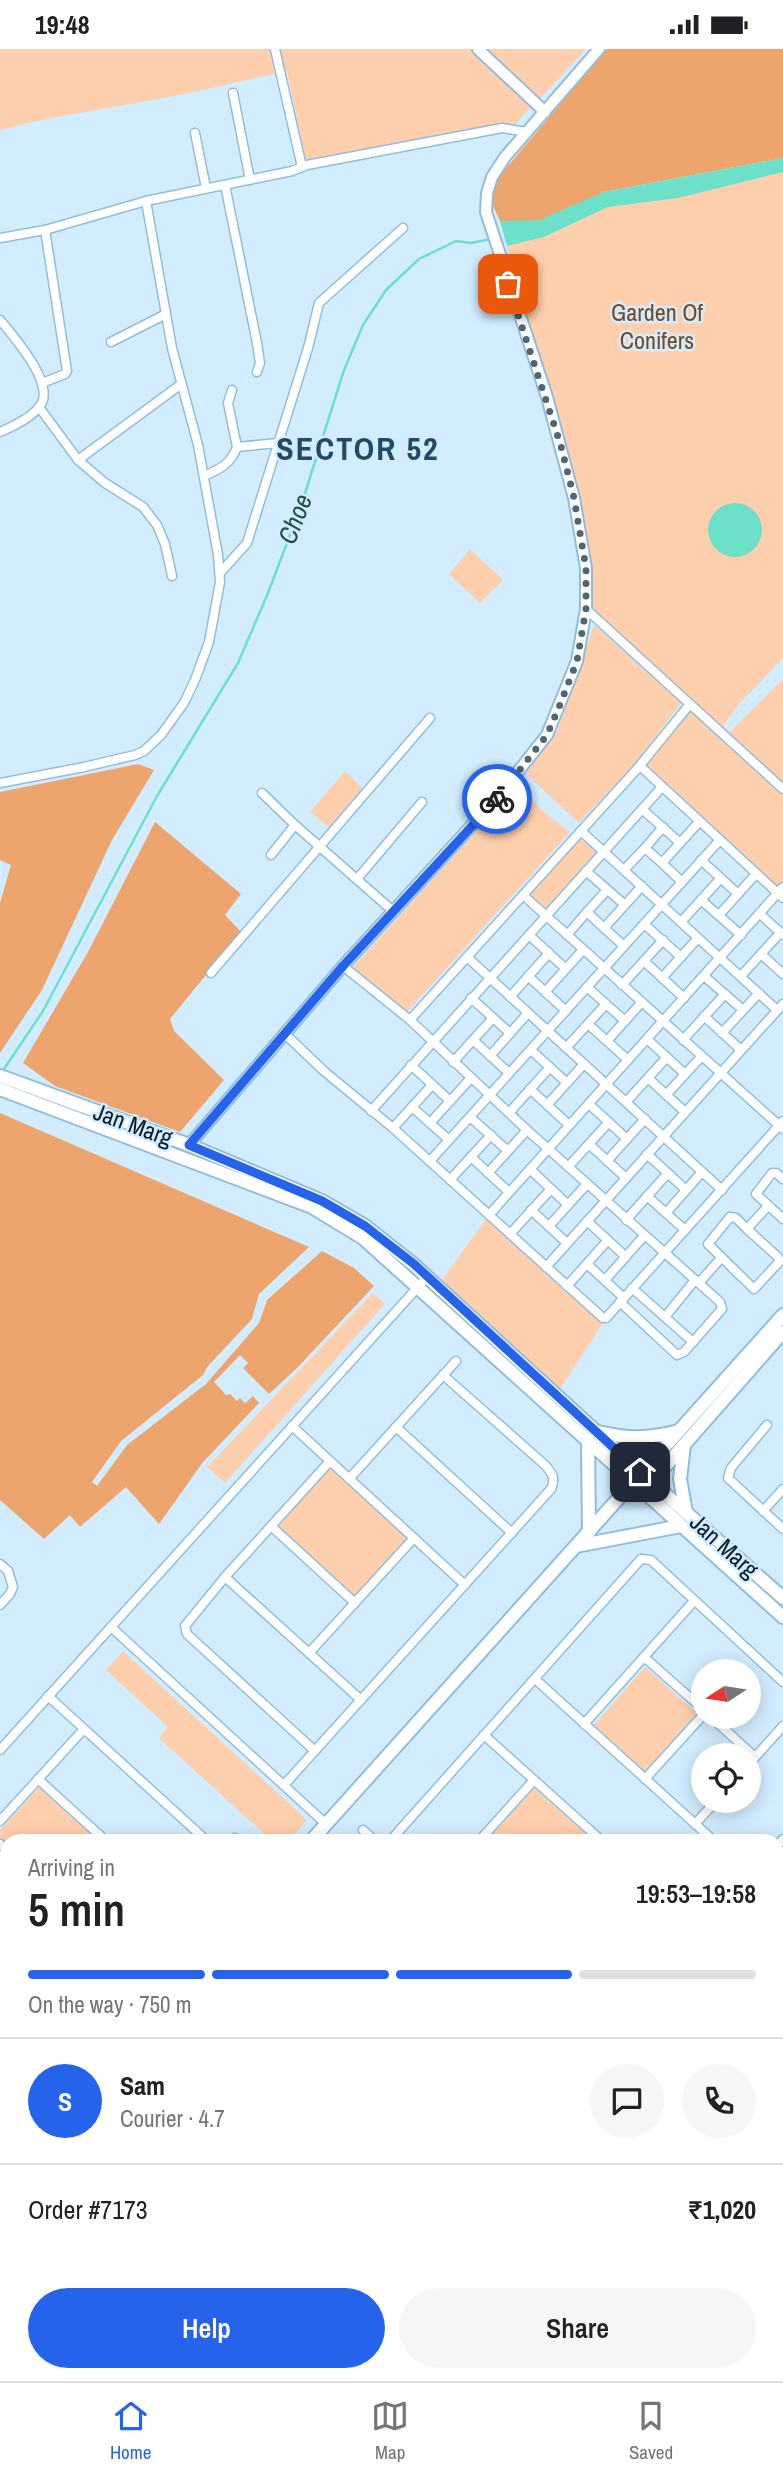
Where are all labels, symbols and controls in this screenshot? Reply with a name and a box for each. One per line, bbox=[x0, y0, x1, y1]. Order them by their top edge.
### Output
text: 19:48 bbox=[35, 7, 90, 42]
pin bbox=[478, 254, 538, 314]
icon: bag bbox=[489, 265, 527, 303]
park label: Garden Of Conifers bbox=[611, 296, 703, 356]
district label: SECTOR 52 bbox=[276, 427, 440, 470]
water label: Choe bbox=[269, 489, 320, 549]
courier bbox=[462, 764, 532, 834]
icon: bike bbox=[478, 780, 516, 818]
street label: Jan Marg bbox=[89, 1095, 177, 1153]
pin bbox=[610, 1442, 670, 1502]
icon: home bbox=[621, 1453, 659, 1491]
street label: Jan Marg bbox=[683, 1506, 766, 1585]
north arrow bbox=[691, 1659, 761, 1729]
map controls bbox=[691, 1659, 761, 1813]
button: locate bbox=[691, 1743, 761, 1813]
text: Arriving in bbox=[28, 1852, 115, 1883]
text: 19:53–19:58 bbox=[636, 1876, 756, 1911]
text: 5 min bbox=[28, 1878, 125, 1940]
text: On the way · 750 m bbox=[28, 1989, 192, 2020]
button: chat bbox=[590, 2064, 664, 2138]
button: phone bbox=[682, 2064, 756, 2138]
text: Sam bbox=[120, 2068, 165, 2103]
text: S bbox=[58, 2084, 72, 2119]
text: Courier · 4.7 bbox=[120, 2103, 225, 2134]
text: Order #7173 bbox=[28, 2192, 148, 2227]
text: ₹1,020 bbox=[688, 2192, 756, 2227]
button: Help bbox=[28, 2288, 385, 2368]
button: Share bbox=[399, 2288, 756, 2368]
tab: Home bbox=[110, 2397, 151, 2465]
tab: Map bbox=[371, 2397, 409, 2465]
tab: Saved bbox=[629, 2397, 673, 2465]

